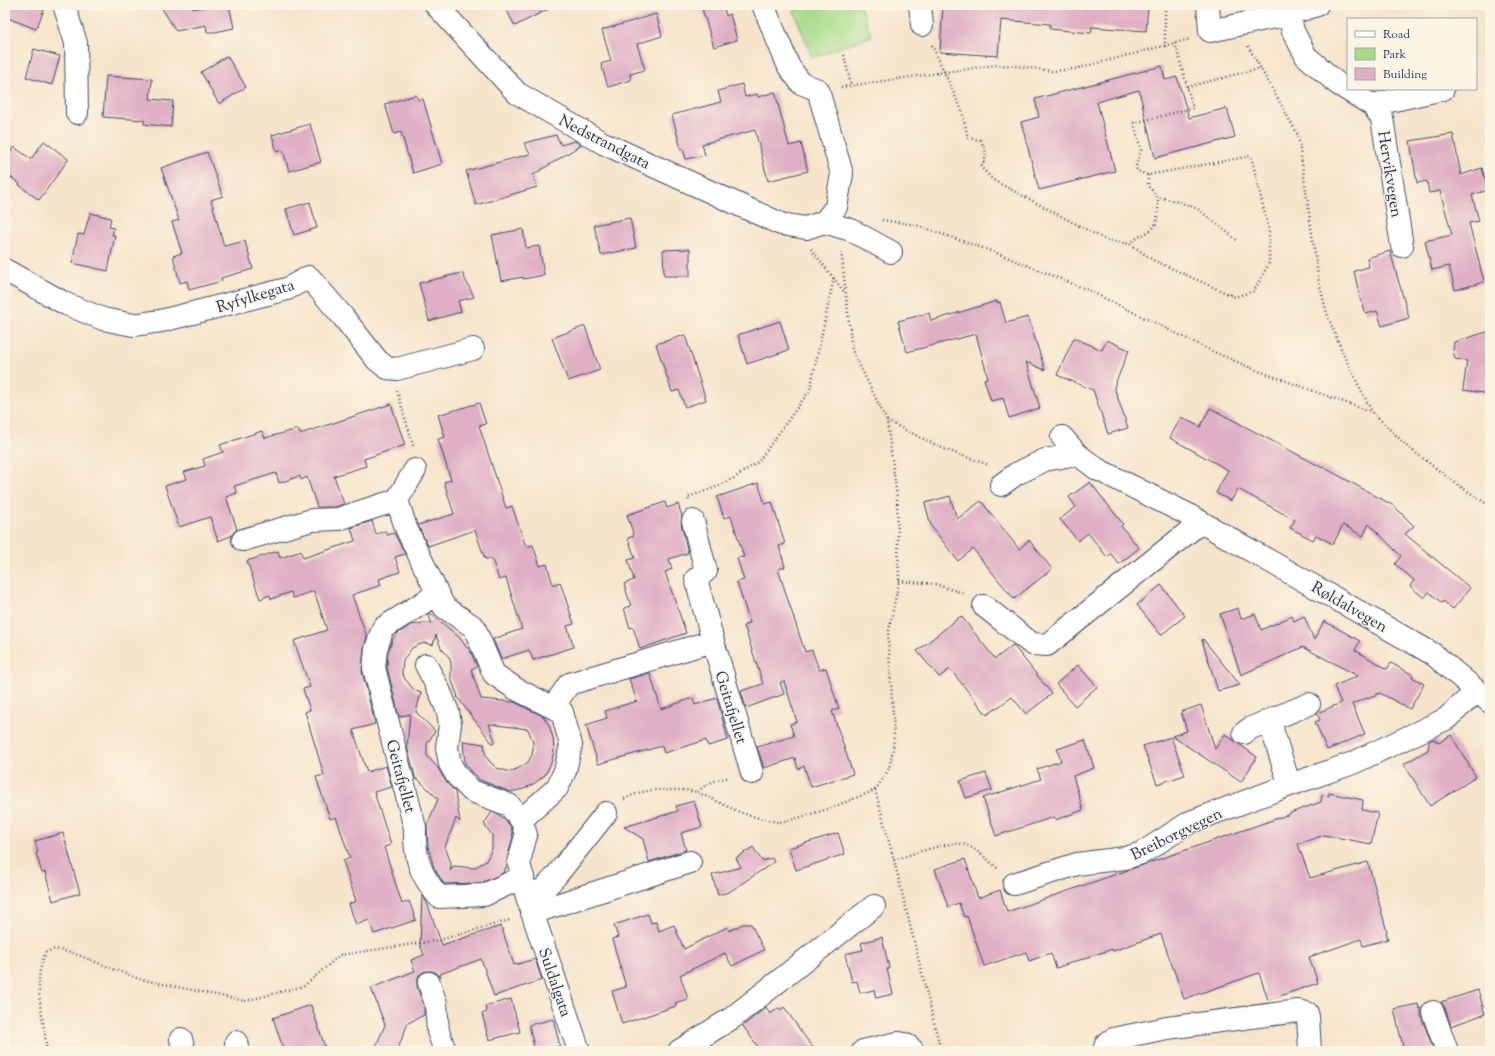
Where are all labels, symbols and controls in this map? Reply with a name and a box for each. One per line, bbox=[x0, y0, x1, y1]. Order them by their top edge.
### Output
legend bbox=[1347, 18, 1477, 90]
text: Road bbox=[1383, 26, 1410, 44]
text: Park bbox=[1383, 46, 1406, 64]
text: Building bbox=[1383, 66, 1427, 84]
street label: Nedstrandgata bbox=[554, 110, 654, 177]
street label: Hervikvegen bbox=[1370, 129, 1407, 220]
street label: Ryfylkegata bbox=[214, 274, 298, 320]
street label: Røldalvegen bbox=[1306, 577, 1392, 640]
street label: Geitafjellet bbox=[708, 668, 752, 748]
street label: Geitafjellet bbox=[379, 737, 421, 816]
street label: Breiborgvegen bbox=[1127, 803, 1227, 867]
street label: Suldalgata bbox=[531, 945, 576, 1021]

